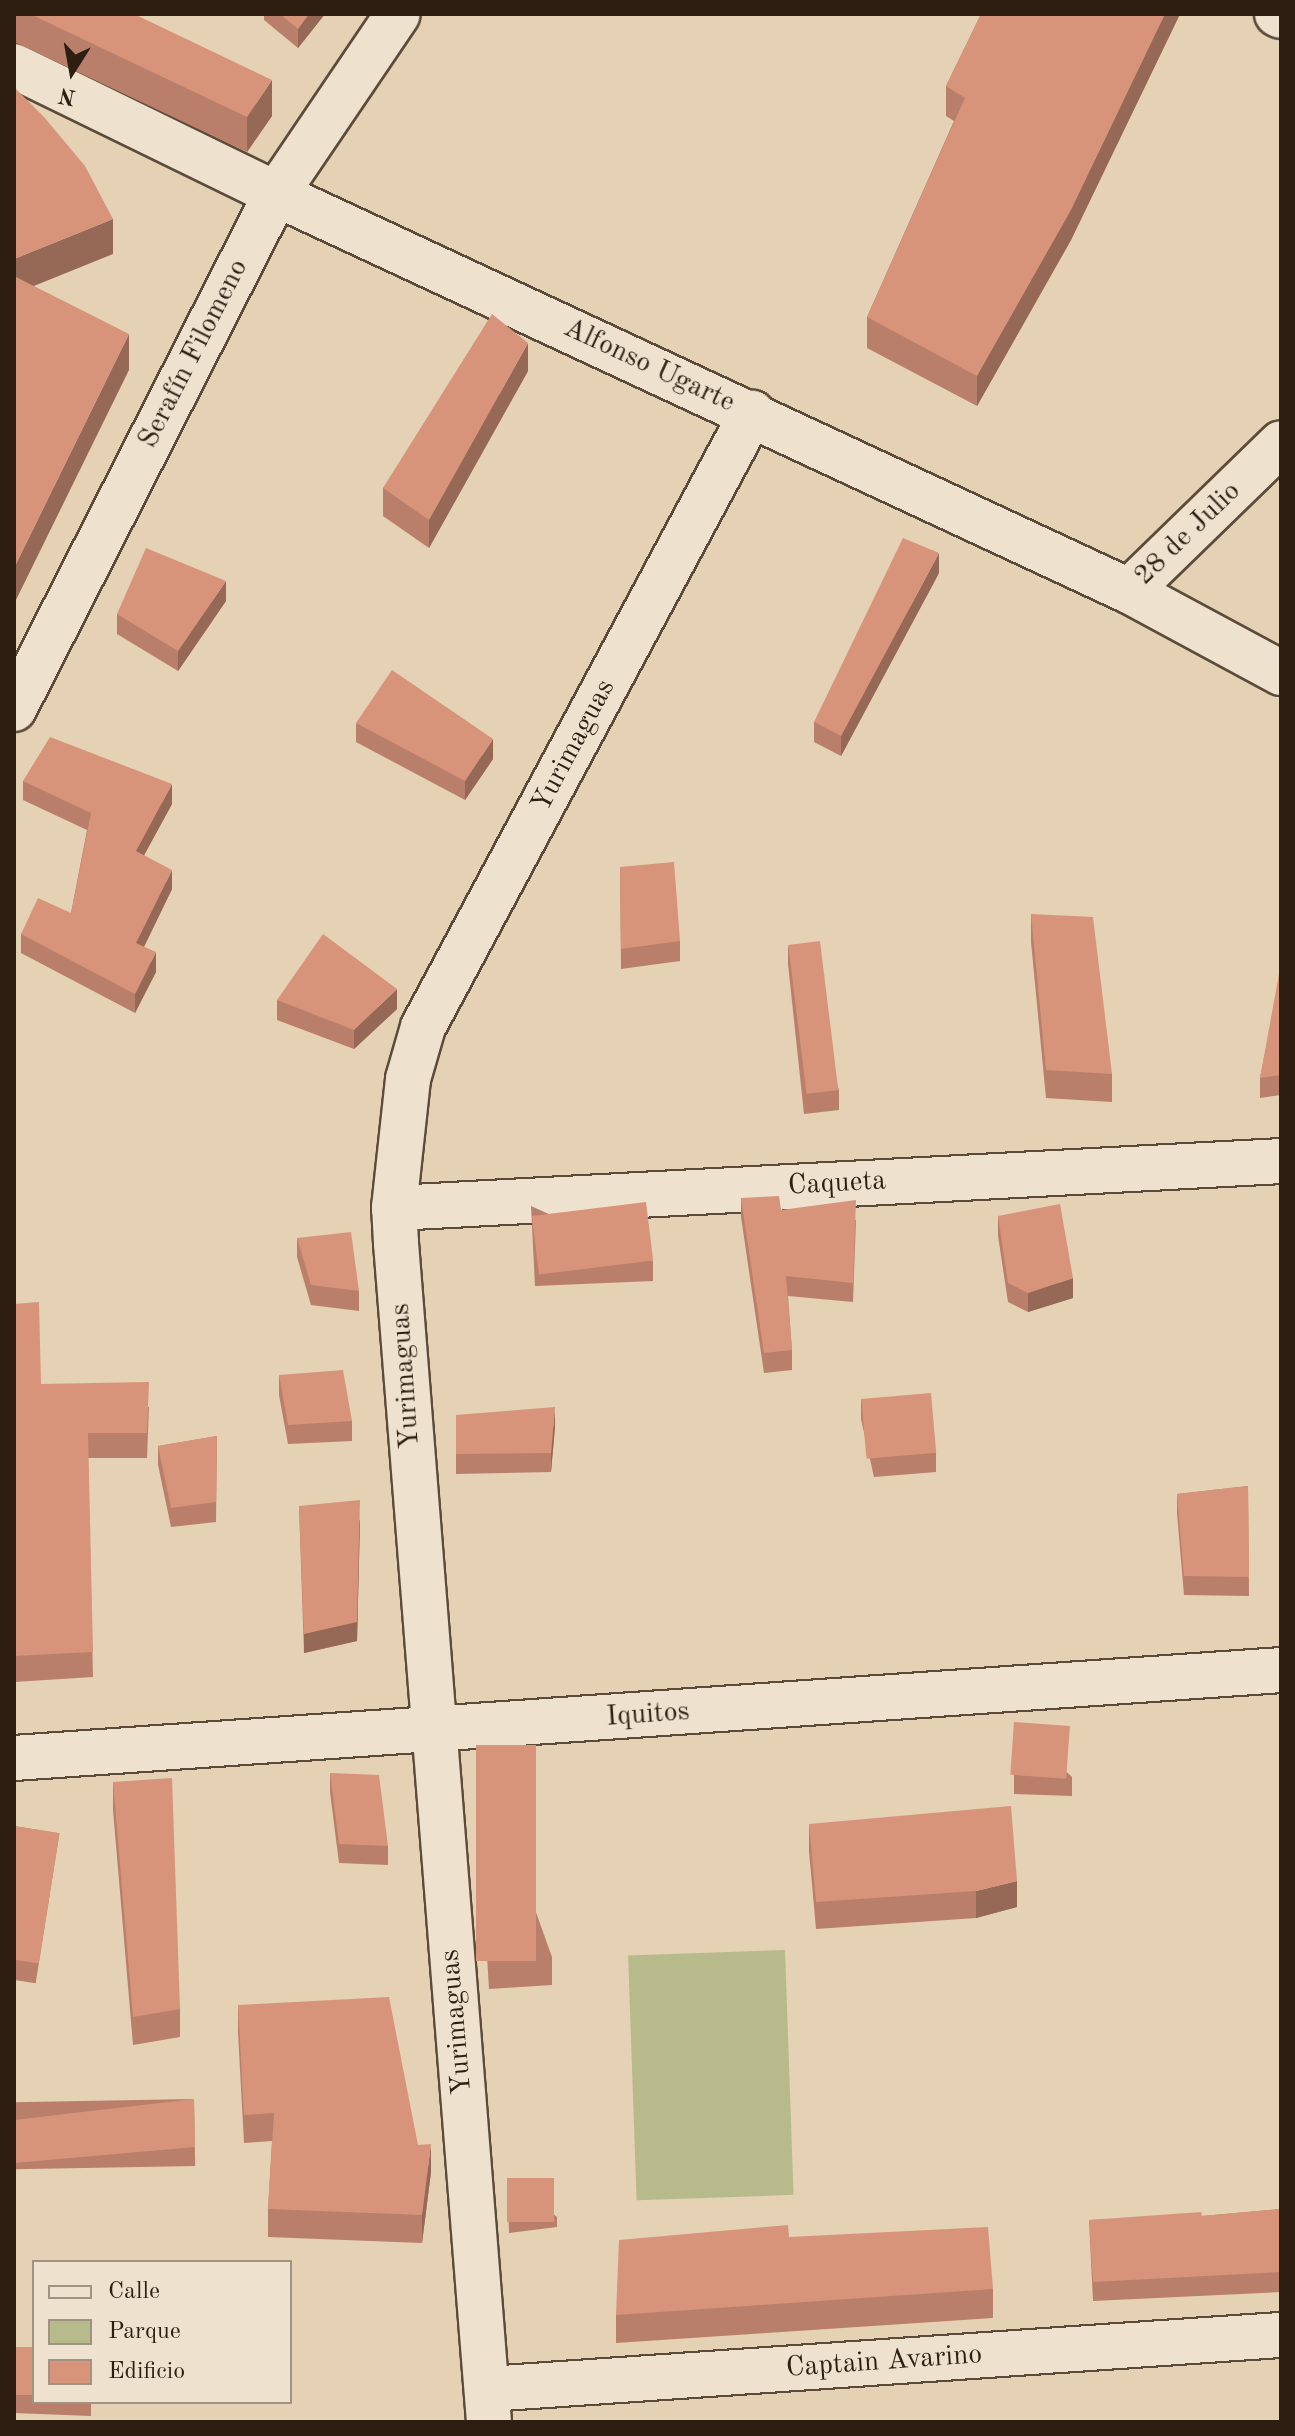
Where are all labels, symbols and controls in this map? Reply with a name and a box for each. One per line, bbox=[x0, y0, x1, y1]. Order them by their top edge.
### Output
north arrow bbox=[32, 32, 112, 112]
text: N bbox=[57, 83, 78, 108]
street label: Serafín Filomeno bbox=[132, 254, 256, 454]
street label: Alfonso Ugarte bbox=[558, 312, 740, 420]
street label: 28 de Julio bbox=[1128, 475, 1248, 593]
street label: Yurimaguas bbox=[525, 674, 623, 818]
street label: Caqueta bbox=[787, 1165, 887, 1203]
street label: Yurimaguas bbox=[384, 1302, 428, 1450]
street label: Iquitos bbox=[605, 1695, 691, 1735]
street label: Yurimaguas bbox=[434, 1948, 480, 2096]
legend bbox=[32, 2260, 292, 2404]
text: Calle bbox=[108, 2280, 160, 2304]
text: Parque bbox=[108, 2320, 181, 2344]
street label: Captain Avarino bbox=[785, 2338, 983, 2386]
text: Edificio bbox=[108, 2360, 185, 2384]

